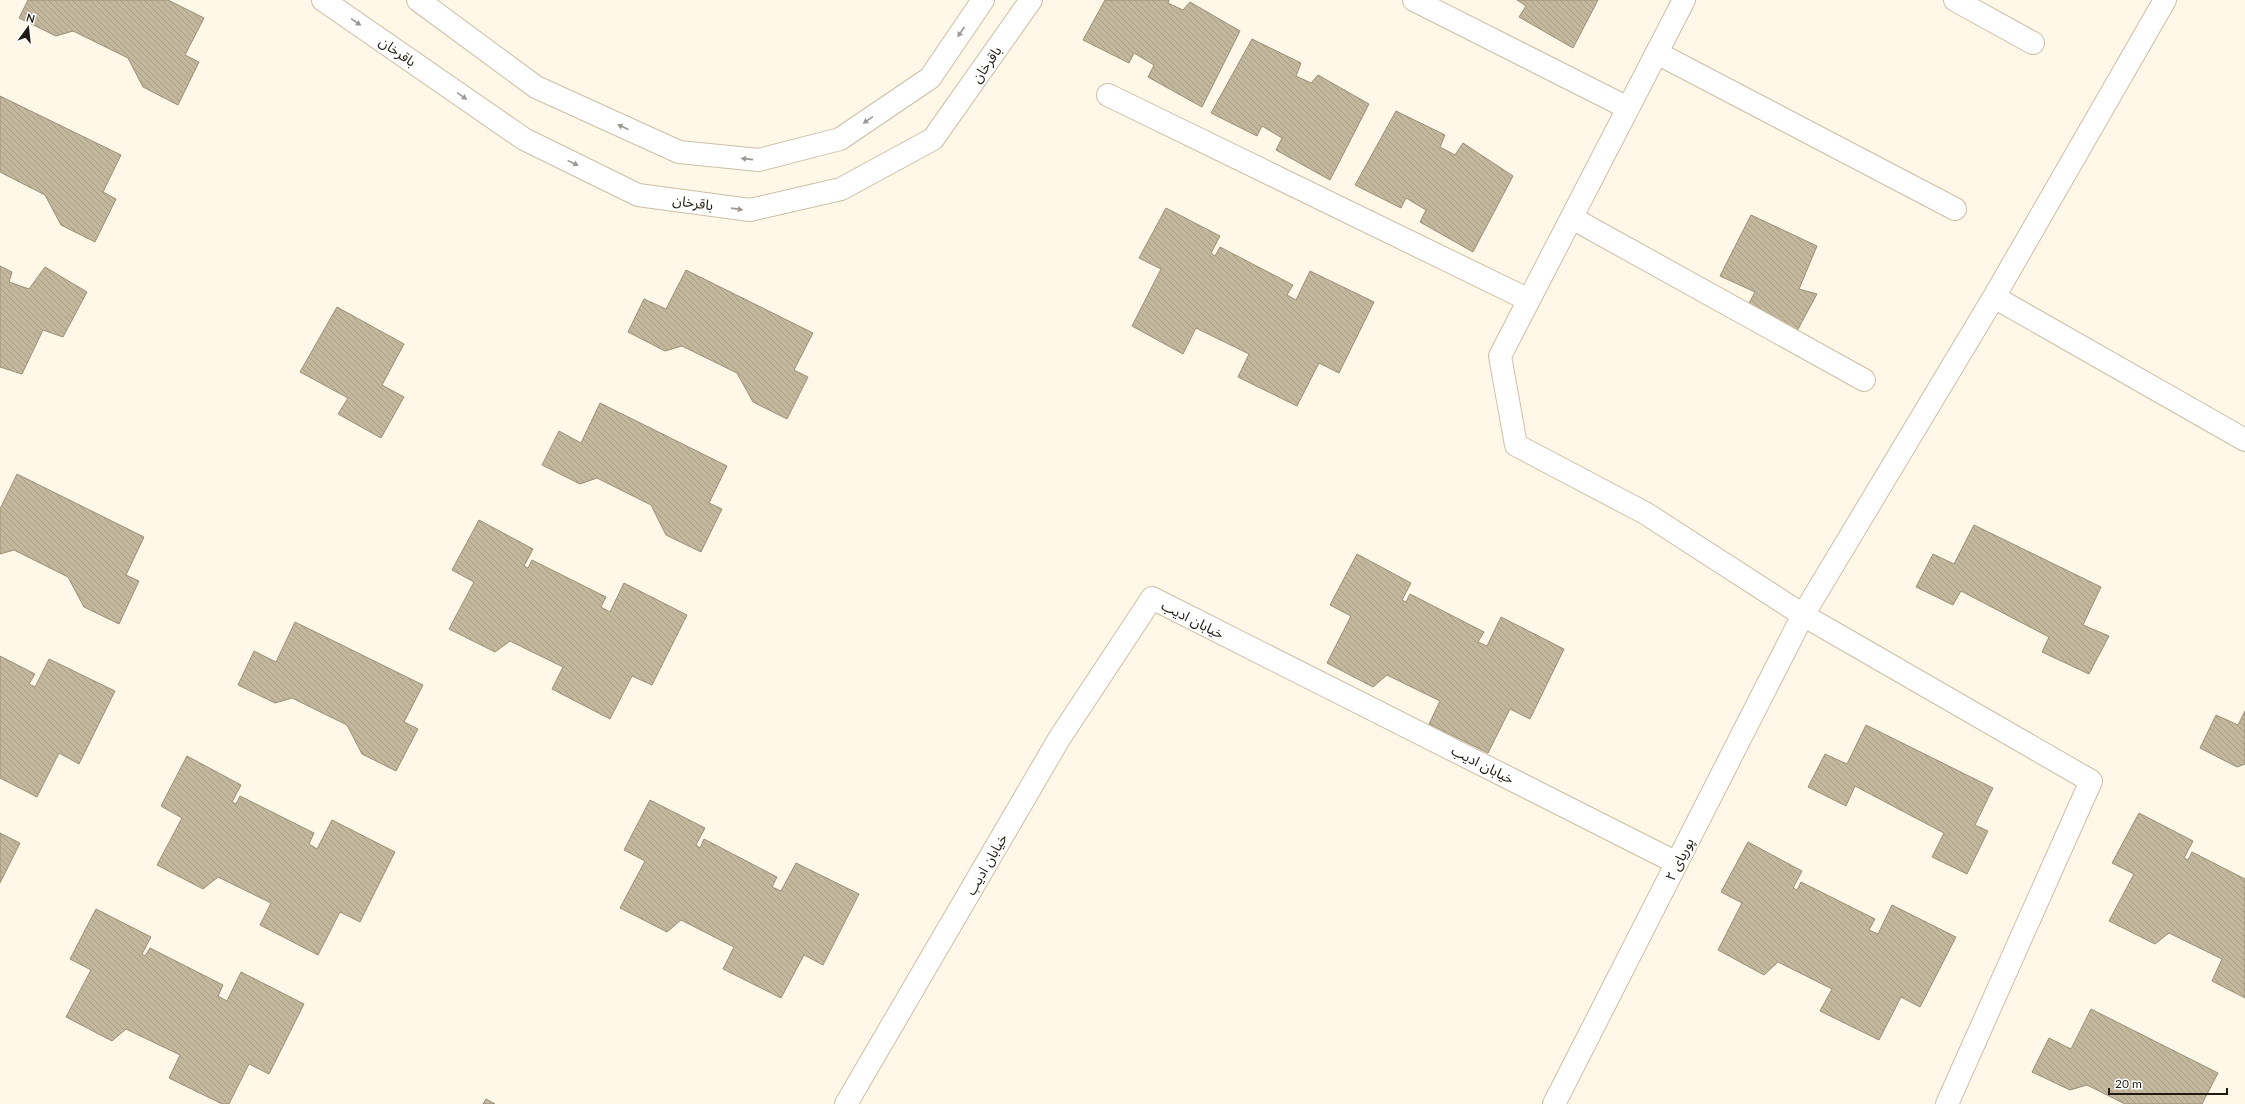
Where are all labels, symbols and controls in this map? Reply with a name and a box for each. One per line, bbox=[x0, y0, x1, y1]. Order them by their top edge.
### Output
north arrow bbox=[8, 8, 48, 48]
text: N bbox=[25, 10, 36, 25]
one-way arrow bbox=[350, 18, 361, 26]
one-way arrow bbox=[957, 27, 965, 37]
street label: باقرخان bbox=[376, 32, 420, 71]
street label: باقرخان bbox=[967, 42, 1006, 86]
one-way arrow bbox=[457, 92, 468, 100]
one-way arrow bbox=[863, 116, 874, 124]
one-way arrow bbox=[617, 123, 629, 130]
one-way arrow bbox=[741, 156, 753, 163]
one-way arrow bbox=[568, 160, 579, 166]
street label: باقرخان bbox=[671, 191, 715, 214]
one-way arrow bbox=[731, 206, 743, 212]
street label: خیابان ادیب bbox=[1158, 596, 1227, 643]
street label: خیابان ادیب bbox=[1448, 741, 1517, 788]
street label: خیابان ادیب bbox=[962, 830, 1011, 898]
street label: پوریای ۲ bbox=[1661, 835, 1699, 884]
scale bar bbox=[2109, 1070, 2227, 1096]
text: 20 m bbox=[2115, 1076, 2142, 1091]

